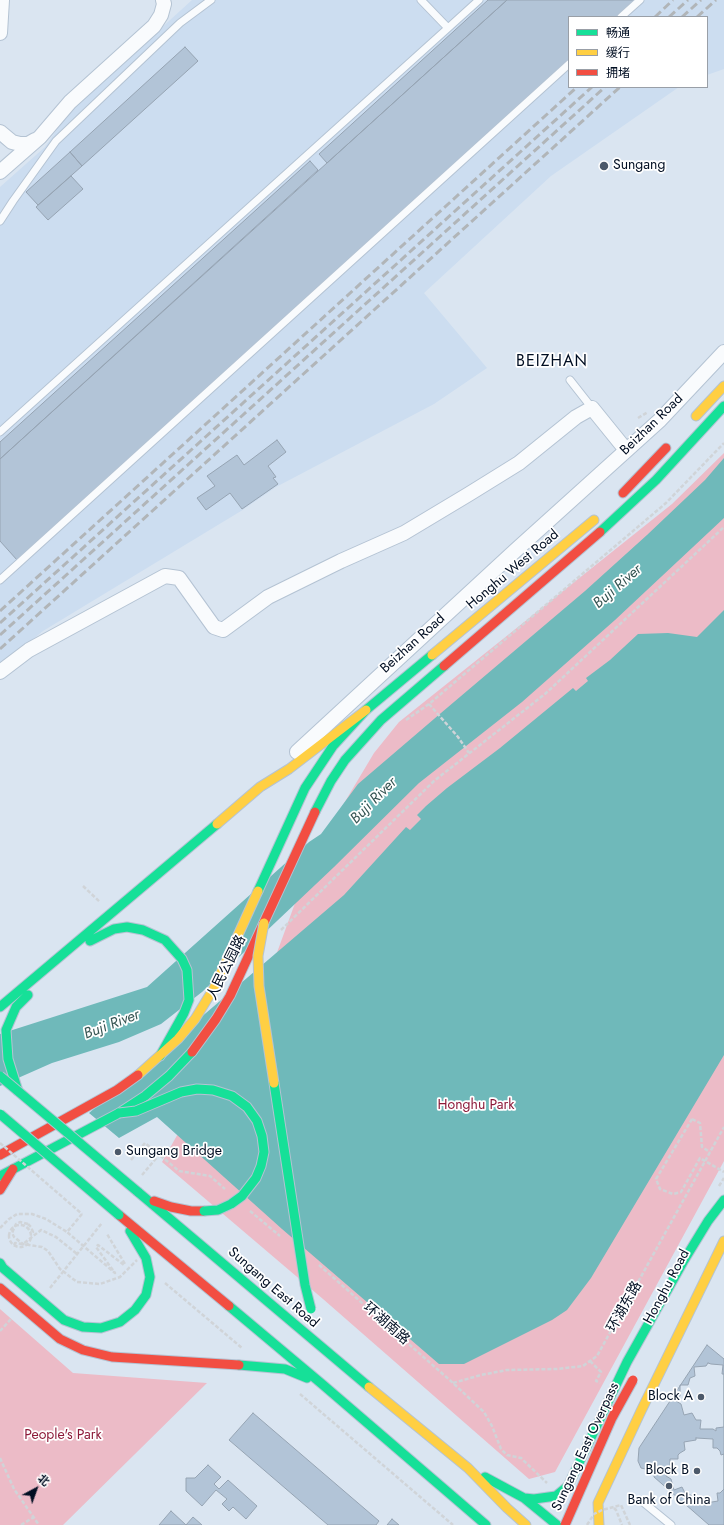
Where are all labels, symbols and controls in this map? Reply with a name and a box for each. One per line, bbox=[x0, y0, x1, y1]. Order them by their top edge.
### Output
legend bbox=[568, 16, 708, 88]
text: 畅通 bbox=[606, 24, 630, 42]
text: 缓行 bbox=[606, 44, 630, 62]
text: 拥堵 bbox=[606, 64, 630, 82]
place label: Sungang bbox=[613, 158, 665, 174]
marker: Sungang bbox=[598, 160, 610, 172]
district label: BEIZHAN bbox=[516, 352, 588, 372]
street label: Beizhan Road bbox=[617, 391, 687, 459]
street label: Honghu West Road bbox=[463, 527, 563, 613]
water label: Buji River bbox=[590, 561, 646, 613]
street label: Beizhan Road bbox=[377, 611, 449, 677]
water label: Buji River bbox=[347, 774, 401, 828]
street label: 人民公园路 bbox=[204, 933, 250, 1003]
water label: Buji River bbox=[82, 1006, 142, 1044]
park label: Honghu Park bbox=[438, 1098, 514, 1114]
place label: Sungang Bridge bbox=[126, 1144, 222, 1160]
marker: Sungang Bridge bbox=[113, 1147, 123, 1157]
street label: Sungang East Road bbox=[224, 1244, 322, 1332]
street label: Honghu Road bbox=[640, 1247, 694, 1327]
street label: 环湖东路 bbox=[604, 1278, 646, 1336]
street label: 环湖南路 bbox=[359, 1299, 413, 1349]
street label: Sungang East Overpass bbox=[549, 1380, 623, 1514]
place label: Block A bbox=[648, 1389, 693, 1405]
marker: Block A bbox=[696, 1392, 706, 1402]
park label: People's Park bbox=[24, 1428, 102, 1444]
place label: Block B bbox=[645, 1463, 689, 1479]
marker: Block B bbox=[692, 1466, 702, 1476]
north arrow bbox=[16, 1469, 56, 1509]
text: 北 bbox=[34, 1470, 53, 1490]
marker: Bank of China bbox=[664, 1481, 674, 1491]
place label: Bank of China bbox=[628, 1493, 710, 1509]

